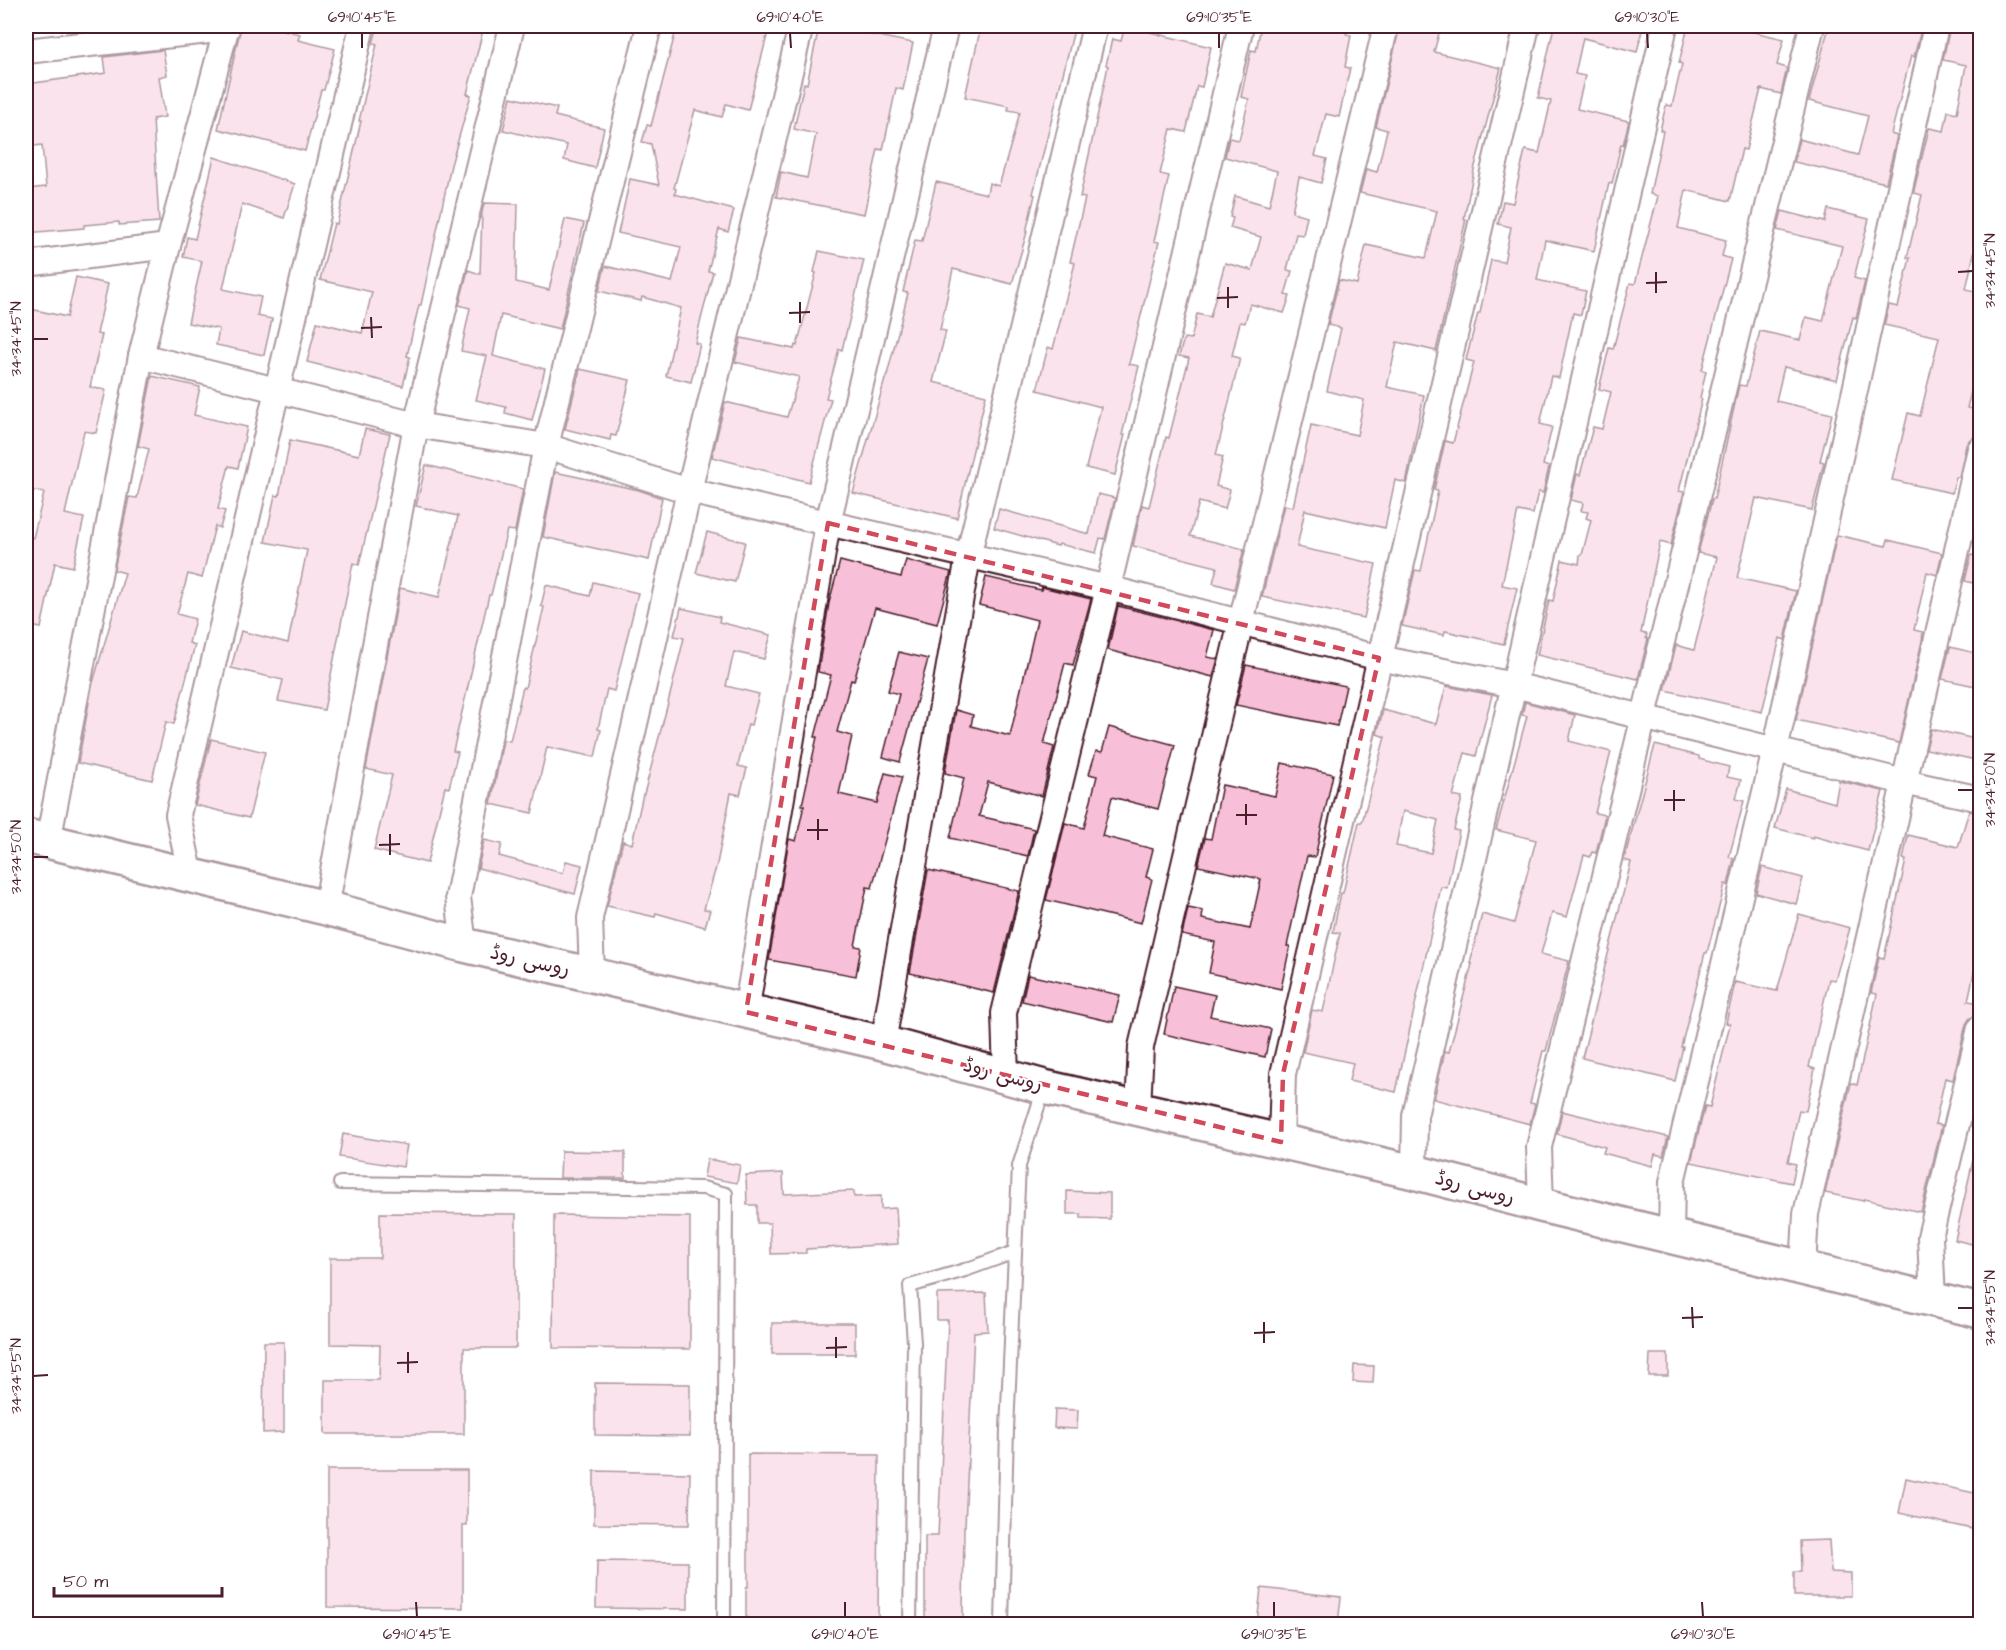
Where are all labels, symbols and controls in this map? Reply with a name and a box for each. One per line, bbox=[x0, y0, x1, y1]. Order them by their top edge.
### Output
text: 69°10'45"E bbox=[328, 7, 396, 28]
text: 69°10'40"E bbox=[756, 7, 824, 28]
text: 69°10'35"E bbox=[1186, 7, 1252, 28]
text: 69°10'30"E bbox=[1615, 7, 1679, 28]
text: 34°34'45"N bbox=[1980, 233, 2001, 309]
text: 34°34'45"N bbox=[6, 301, 27, 377]
text: 34°34'50"N bbox=[1980, 753, 2001, 827]
text: 34°34'50"N bbox=[6, 820, 27, 894]
street label: روسی روڈ bbox=[487, 938, 573, 984]
street label: روسی روڈ bbox=[960, 1051, 1046, 1099]
street label: روسی روڈ bbox=[1432, 1164, 1518, 1212]
text: 34°34'55"N bbox=[1980, 1270, 2001, 1346]
text: 34°34'55"N bbox=[6, 1338, 27, 1414]
scale bar bbox=[54, 1560, 222, 1598]
text: 50 m bbox=[63, 1569, 108, 1594]
text: 69°10'45"E bbox=[383, 1624, 451, 1645]
text: 69°10'40"E bbox=[811, 1624, 879, 1645]
text: 69°10'35"E bbox=[1241, 1624, 1307, 1645]
text: 69°10'30"E bbox=[1671, 1624, 1735, 1645]

